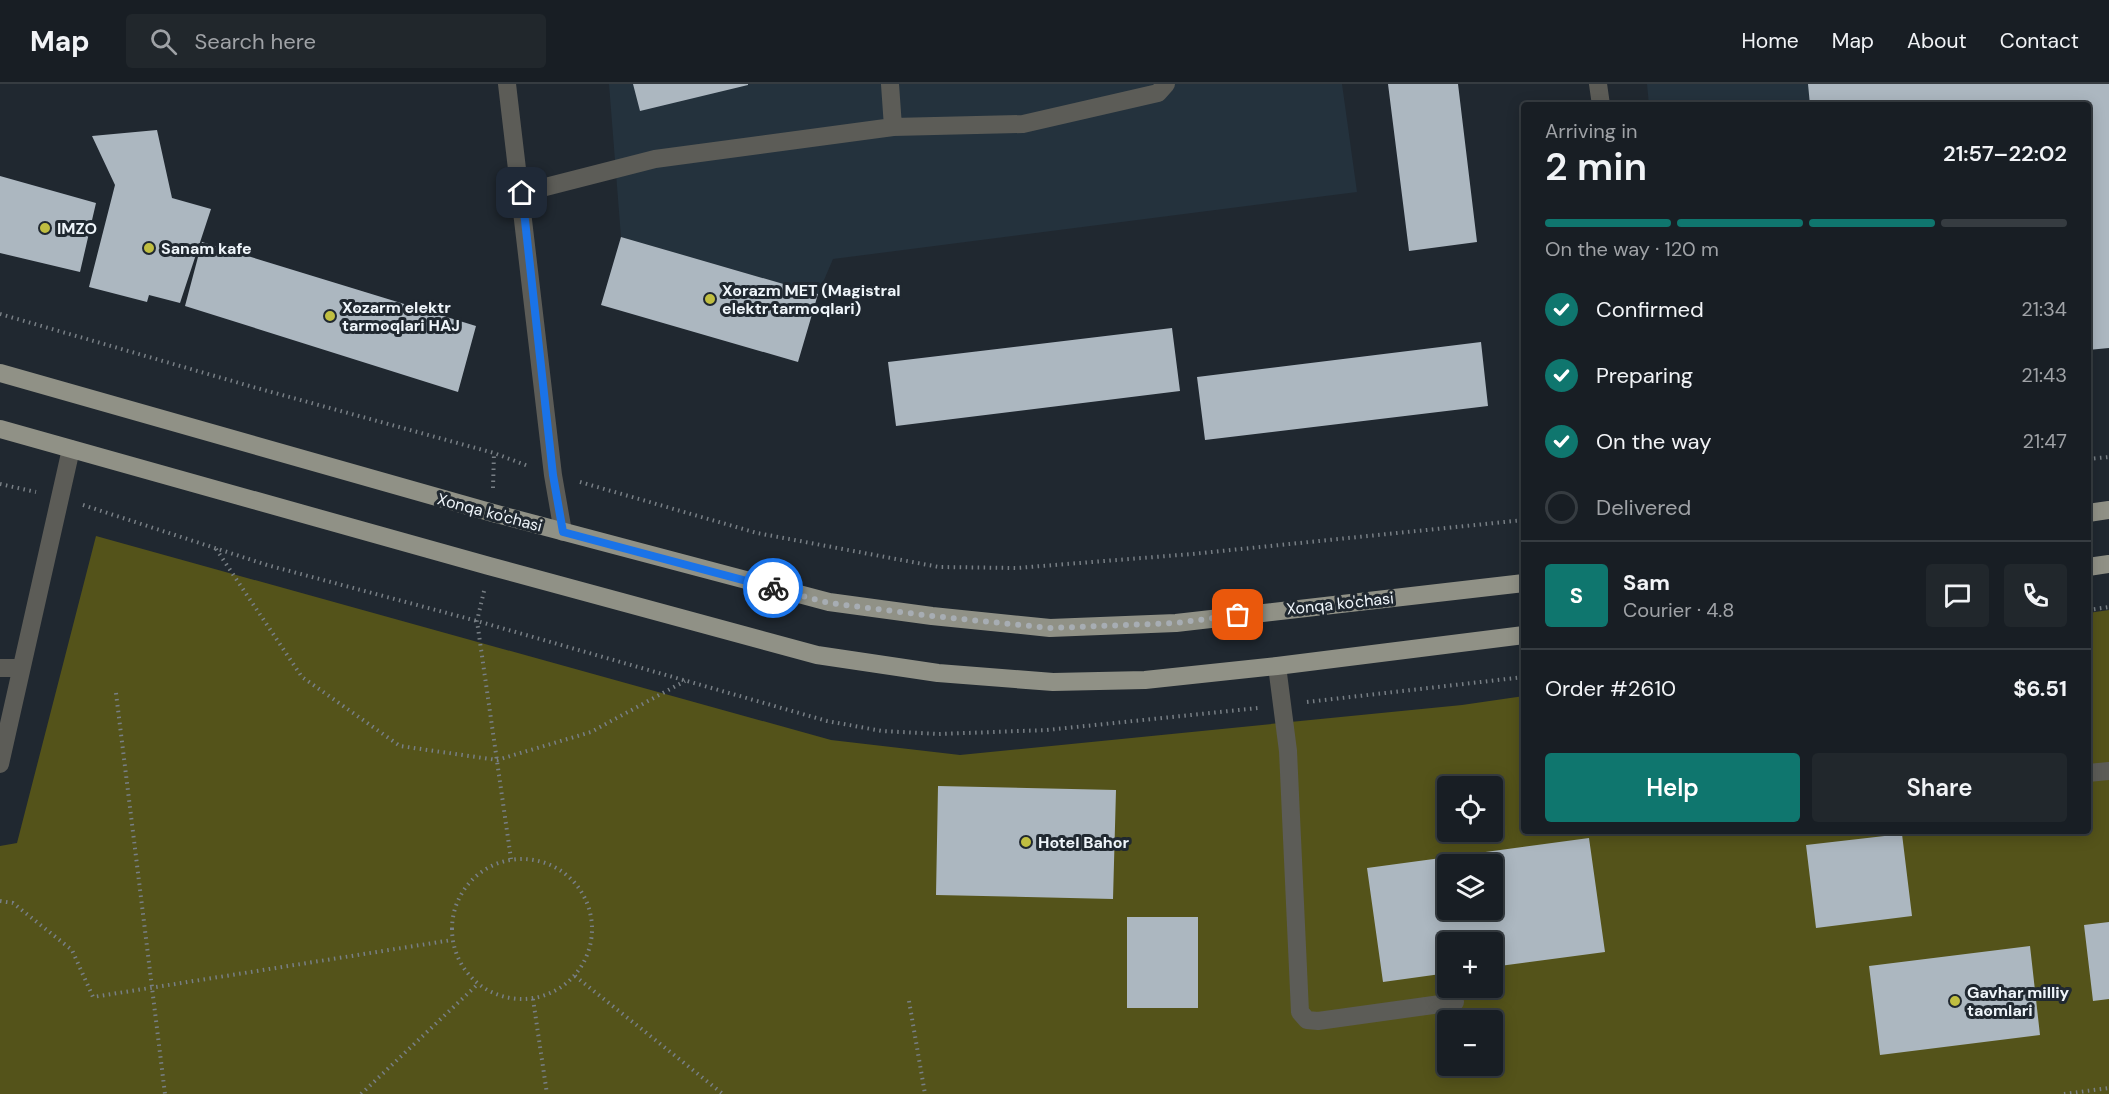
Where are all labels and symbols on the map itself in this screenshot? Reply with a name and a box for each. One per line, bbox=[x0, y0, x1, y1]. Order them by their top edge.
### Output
pin bbox=[496, 167, 547, 218]
place label: IMZO bbox=[57, 218, 97, 239]
marker: IMZO bbox=[38, 221, 52, 235]
place label: Sanam kafe bbox=[161, 238, 252, 259]
marker: Sanam kafe bbox=[142, 241, 156, 255]
place label: Xorazm MET (Magistral elektr tarmoqlari) bbox=[722, 280, 901, 319]
marker: Xorazm MET (Magistral elektr tarmoqlari) bbox=[703, 292, 717, 306]
place label: Xozarm elektr tarmoqlari HAJ bbox=[342, 297, 460, 336]
marker: Xozarm elektr tarmoqlari HAJ bbox=[323, 309, 337, 323]
street label: Xonqa ko'chasi bbox=[435, 488, 545, 537]
courier bbox=[743, 558, 803, 618]
street label: Xonqa ko'chasi bbox=[1285, 587, 1395, 620]
pin bbox=[1212, 589, 1263, 640]
place label: Hotel Bahor bbox=[1038, 832, 1129, 853]
marker: Hotel Bahor bbox=[1019, 835, 1033, 849]
place label: Gavhar milliy taomlari bbox=[1967, 982, 2070, 1021]
marker: Gavhar milliy taomlari bbox=[1948, 994, 1962, 1008]

